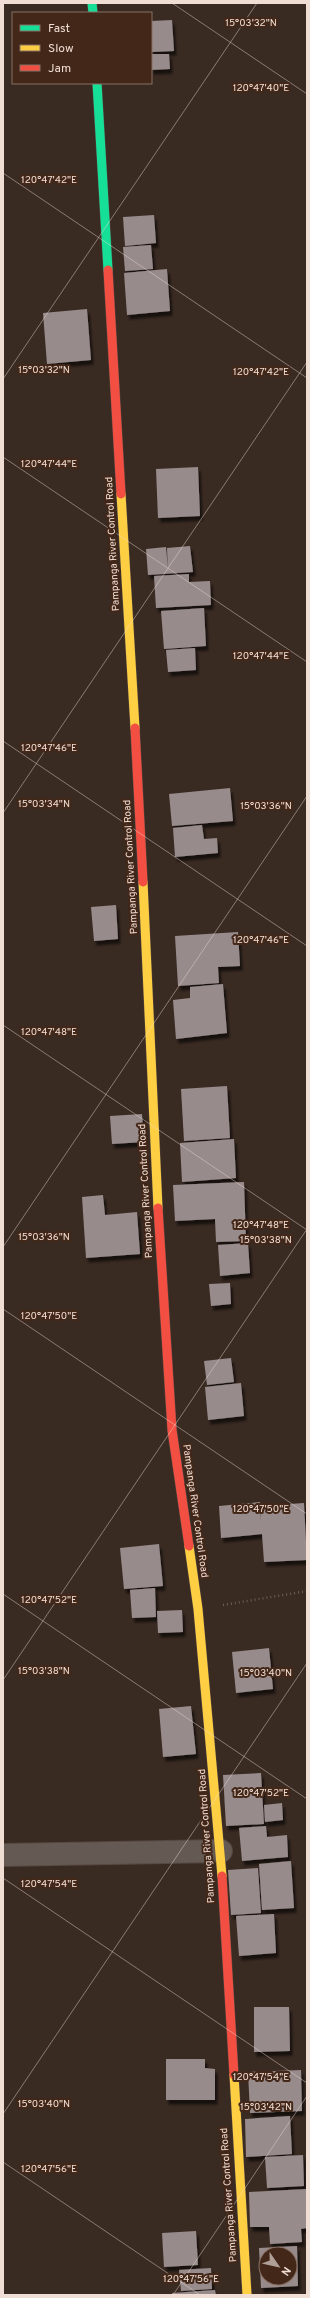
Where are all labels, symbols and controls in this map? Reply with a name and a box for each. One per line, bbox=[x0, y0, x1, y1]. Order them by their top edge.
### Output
legend bbox=[12, 12, 152, 84]
text: 15°03'32"N bbox=[225, 17, 277, 30]
text: Fast bbox=[48, 21, 70, 37]
text: Slow bbox=[48, 41, 74, 57]
text: Jam bbox=[48, 61, 71, 77]
text: 120°47'40"E bbox=[233, 82, 289, 95]
text: 120°47'42"E bbox=[21, 174, 77, 187]
text: 15°03'32"N bbox=[18, 364, 70, 377]
text: 120°47'42"E bbox=[233, 366, 289, 379]
text: 120°47'44"E bbox=[21, 458, 77, 471]
street label: Pampanga River Control Road bbox=[103, 476, 123, 612]
text: 120°47'44"E bbox=[233, 650, 289, 663]
text: 120°47'46"E bbox=[21, 742, 77, 755]
text: 15°03'34"N bbox=[18, 798, 70, 811]
street label: Pampanga River Control Road bbox=[121, 799, 141, 935]
text: 15°03'36"N bbox=[240, 800, 292, 813]
text: 120°47'46"E bbox=[233, 934, 289, 947]
text: 120°47'48"E bbox=[21, 1026, 77, 1039]
street label: Pampanga River Control Road bbox=[136, 1123, 156, 1259]
text: 120°47'48"E bbox=[233, 1219, 289, 1232]
text: 15°03'36"N bbox=[18, 1231, 70, 1244]
text: 15°03'38"N bbox=[240, 1234, 292, 1247]
text: 120°47'50"E bbox=[21, 1310, 77, 1323]
street label: Pampanga River Control Road bbox=[179, 1443, 211, 1579]
text: 120°47'50"E bbox=[233, 1503, 289, 1516]
text: 120°47'52"E bbox=[21, 1594, 77, 1607]
text: 15°03'38"N bbox=[18, 1665, 70, 1678]
text: 15°03'40"N bbox=[240, 1667, 292, 1680]
street label: Pampanga River Control Road bbox=[196, 1768, 218, 1904]
text: 120°47'52"E bbox=[233, 1787, 289, 1800]
text: 120°47'54"E bbox=[21, 1878, 77, 1891]
text: 120°47'54"E bbox=[233, 2071, 289, 2084]
text: 15°03'40"N bbox=[18, 2098, 70, 2111]
text: 15°03'42"N bbox=[240, 2101, 292, 2114]
street label: Pampanga River Control Road bbox=[218, 2127, 240, 2263]
text: 120°47'56"E bbox=[21, 2163, 77, 2176]
north arrow bbox=[258, 2246, 298, 2286]
text: N bbox=[277, 2264, 293, 2278]
text: 120°47'56"E bbox=[163, 2273, 219, 2286]

